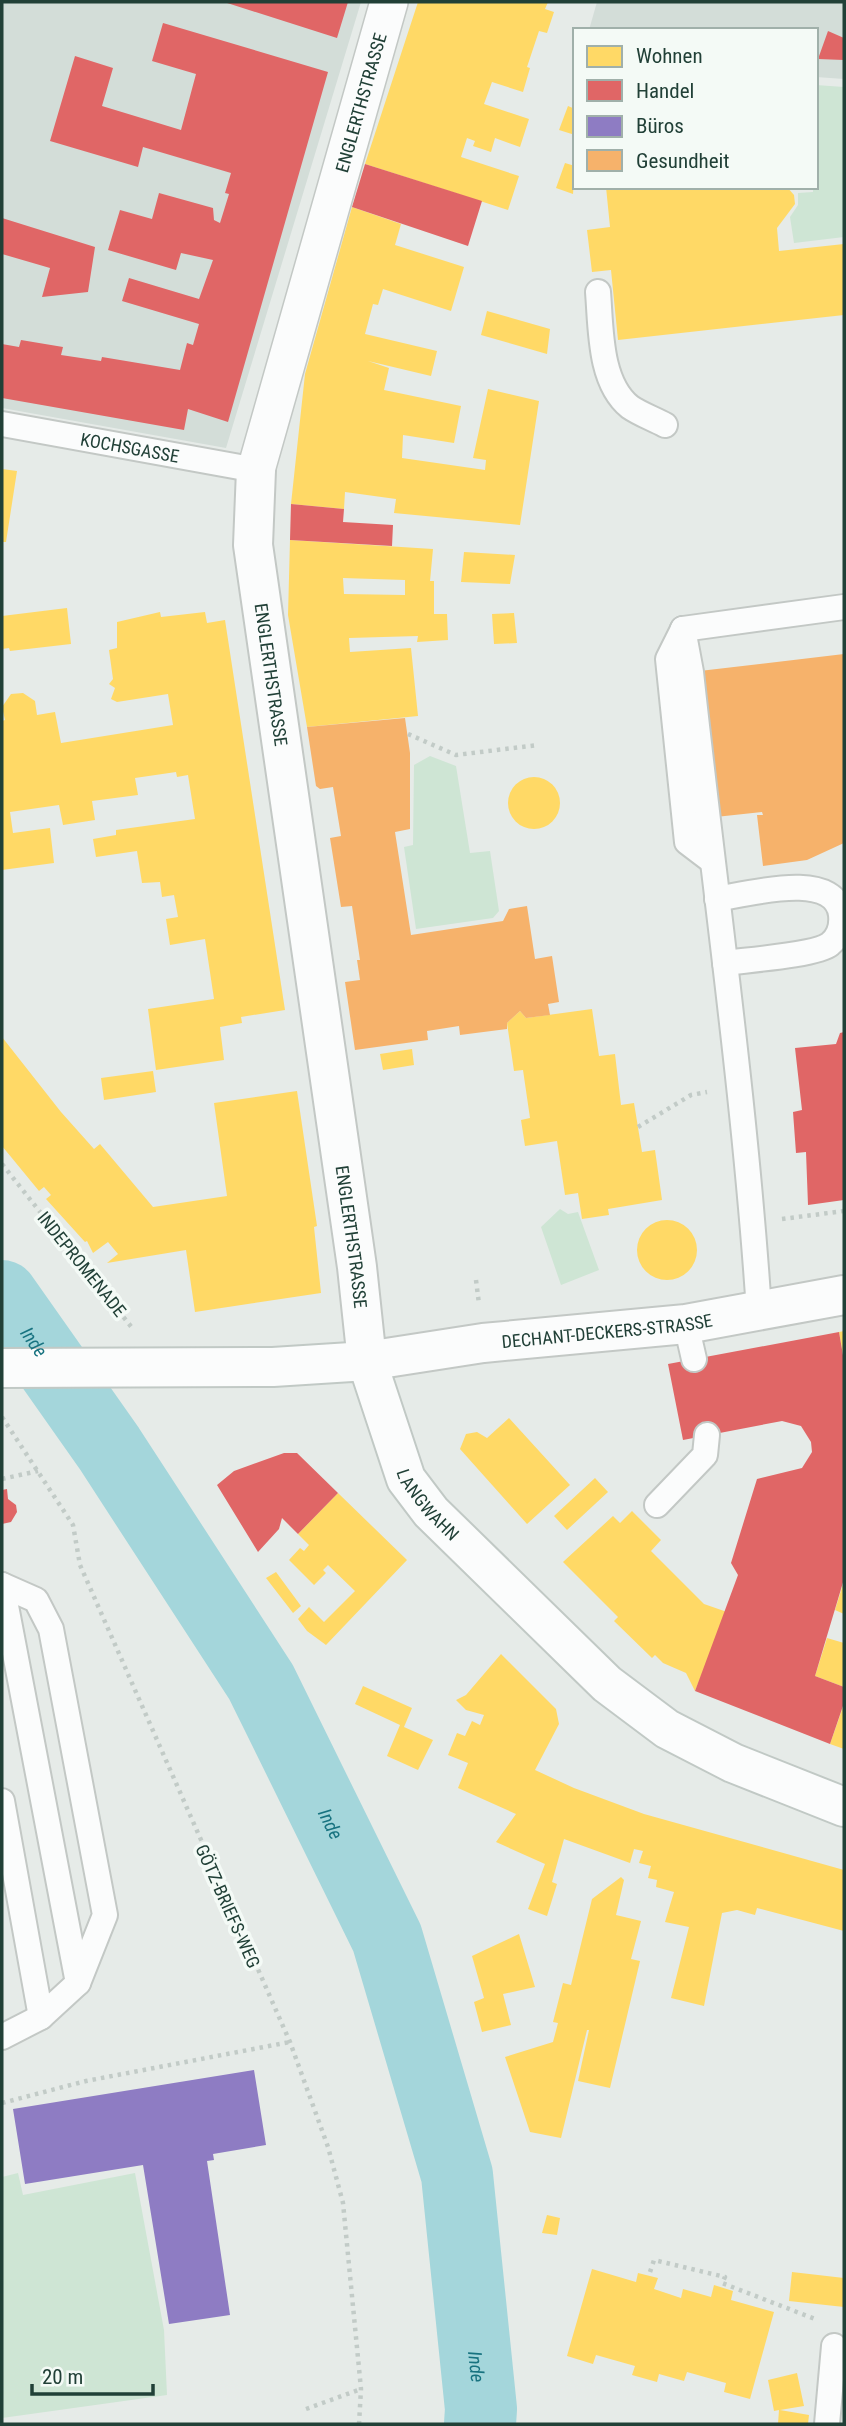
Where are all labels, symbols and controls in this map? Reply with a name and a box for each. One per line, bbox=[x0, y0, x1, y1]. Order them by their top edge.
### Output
legend bbox=[573, 28, 818, 189]
street label: ENGLERTHSTRASSE bbox=[331, 30, 390, 175]
text: Wohnen bbox=[636, 44, 703, 68]
text: Handel bbox=[636, 79, 694, 103]
text: Büros bbox=[636, 114, 684, 138]
text: Gesundheit bbox=[636, 149, 730, 173]
street label: KOCHSGASSE bbox=[79, 428, 181, 466]
street label: ENGLERTHSTRASSE bbox=[251, 602, 292, 747]
street label: ENGLERTHSTRASSE bbox=[332, 1164, 372, 1309]
street label: INDEPROMENADE bbox=[33, 1207, 131, 1321]
street label: DECHANT-DECKERS-STRASSE bbox=[501, 1309, 714, 1352]
water label: Inde bbox=[16, 1322, 53, 1361]
street label: LANGWAHN bbox=[393, 1466, 464, 1544]
water label: Inde bbox=[314, 1805, 348, 1843]
street label: GÖTZ-BRIEFS-WEG bbox=[191, 1841, 265, 1971]
water label: Inde bbox=[464, 2350, 490, 2383]
scale bar bbox=[32, 2352, 152, 2396]
text: 20 m bbox=[42, 2365, 83, 2389]

